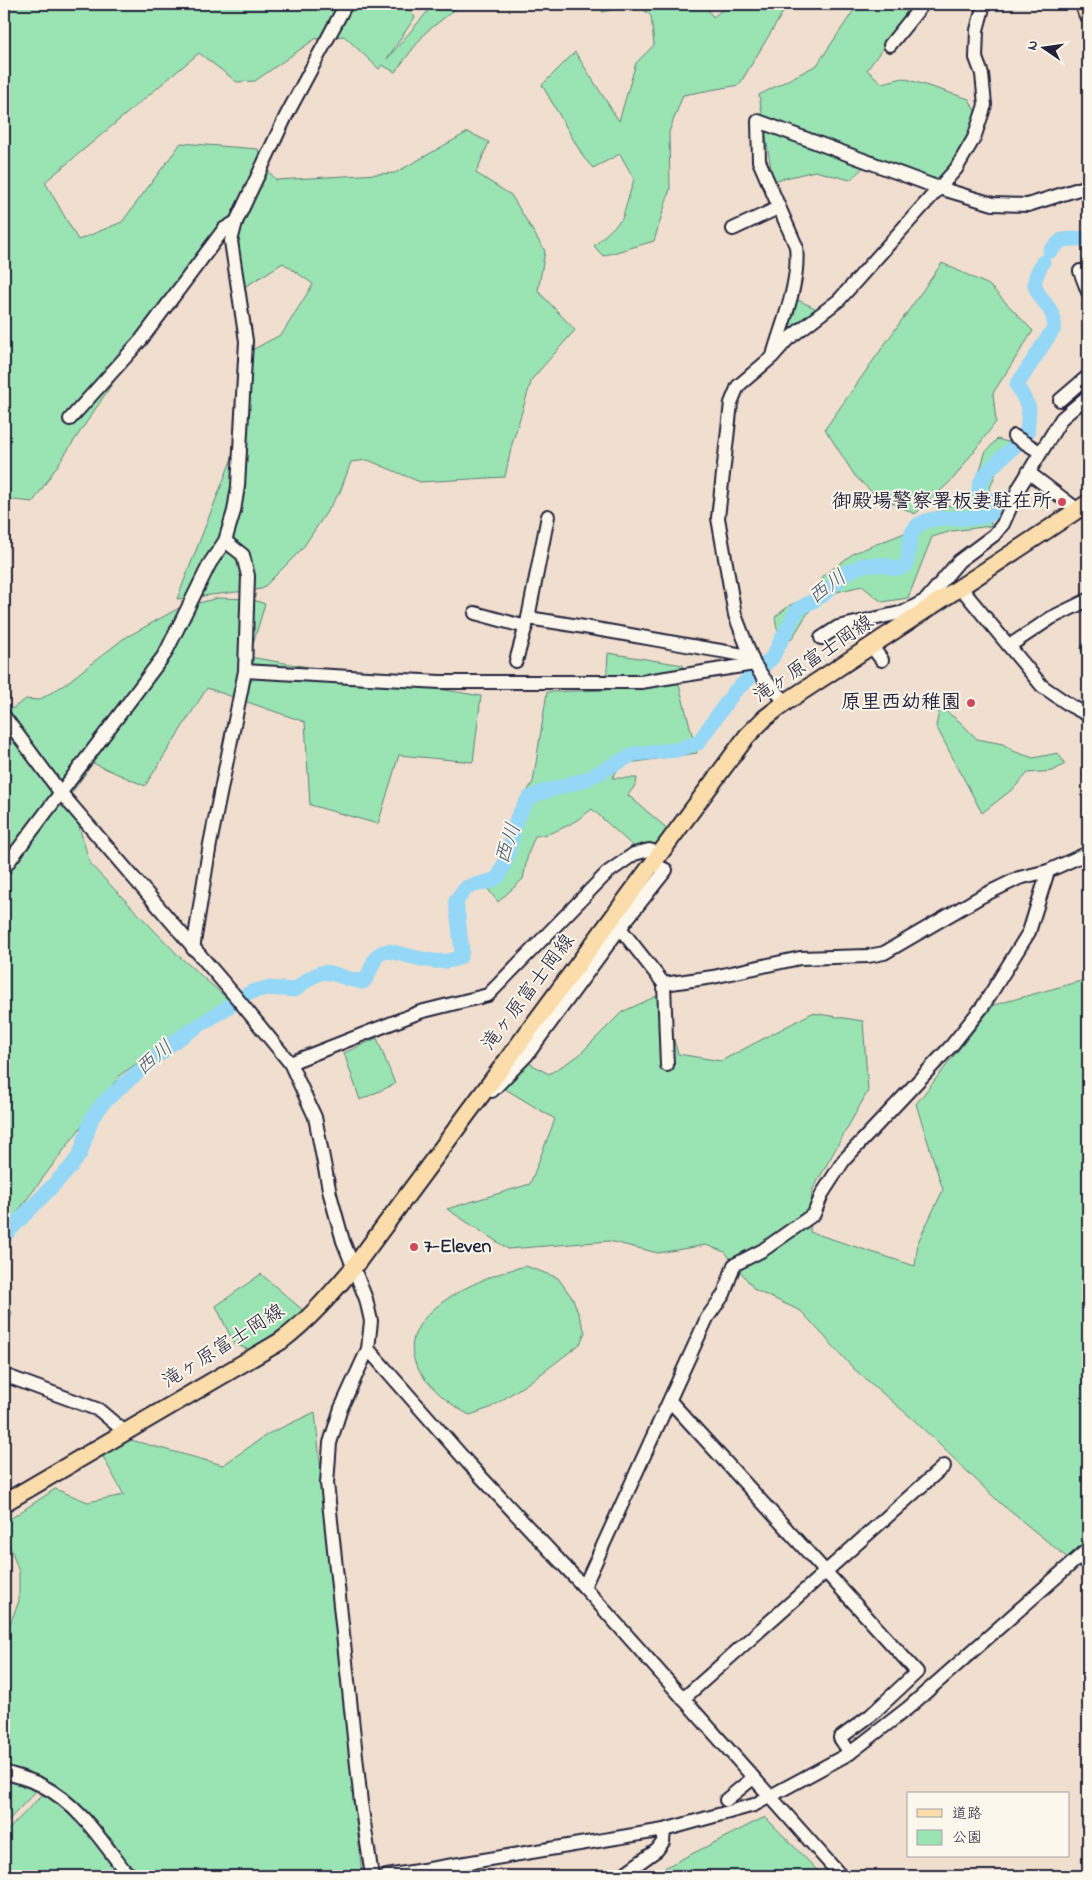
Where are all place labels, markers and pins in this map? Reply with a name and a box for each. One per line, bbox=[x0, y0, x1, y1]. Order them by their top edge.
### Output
place label: 御殿場警察署板妻駐在所 bbox=[832, 488, 1052, 517]
marker: 御殿場警察署板妻駐在所 bbox=[1056, 496, 1068, 508]
place label: 原里西幼稚園 bbox=[841, 689, 961, 718]
marker: 原里西幼稚園 bbox=[965, 697, 977, 709]
place label: 7-Eleven bbox=[424, 1233, 491, 1262]
marker: 7-Eleven bbox=[408, 1241, 420, 1253]

